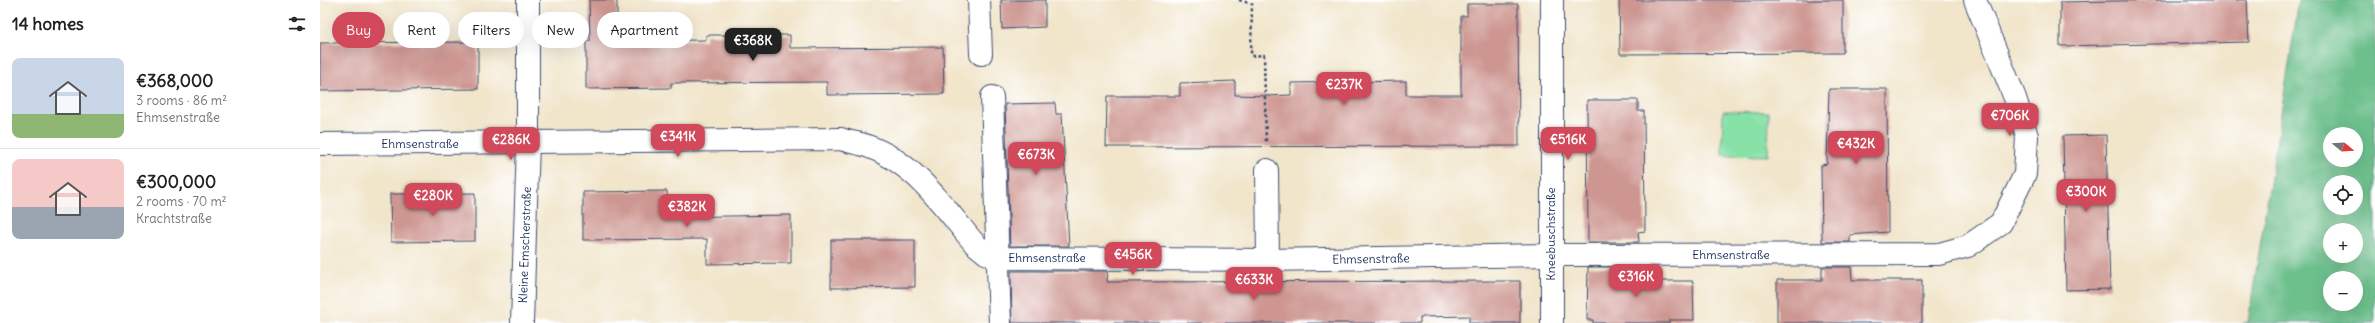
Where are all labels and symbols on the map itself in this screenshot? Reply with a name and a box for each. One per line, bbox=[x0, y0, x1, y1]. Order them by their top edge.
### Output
pin: €368K bbox=[725, 28, 781, 62]
pin: €237K bbox=[1316, 72, 1372, 106]
pin: €706K bbox=[1982, 103, 2038, 137]
pin: €341K bbox=[650, 124, 706, 158]
pin: €286K bbox=[483, 127, 539, 161]
pin: €516K bbox=[1540, 127, 1596, 161]
north arrow bbox=[2323, 127, 2363, 167]
pin: €432K bbox=[1828, 131, 1884, 165]
street label: Ehmsenstraße bbox=[381, 136, 459, 151]
pin: €673K bbox=[1008, 142, 1064, 176]
pin: €300K bbox=[2058, 179, 2114, 213]
pin: €280K bbox=[405, 183, 461, 217]
street label: Kleine Emscherstraße bbox=[515, 186, 534, 304]
street label: Kneebuschstraße bbox=[1543, 187, 1558, 281]
pin: €382K bbox=[659, 194, 715, 228]
pin: €456K bbox=[1105, 242, 1161, 276]
street label: Ehmsenstraße bbox=[1692, 247, 1770, 262]
street label: Ehmsenstraße bbox=[1008, 250, 1086, 265]
street label: Ehmsenstraße bbox=[1332, 250, 1410, 267]
pin: €316K bbox=[1608, 264, 1664, 298]
pin: €633K bbox=[1226, 267, 1282, 301]

